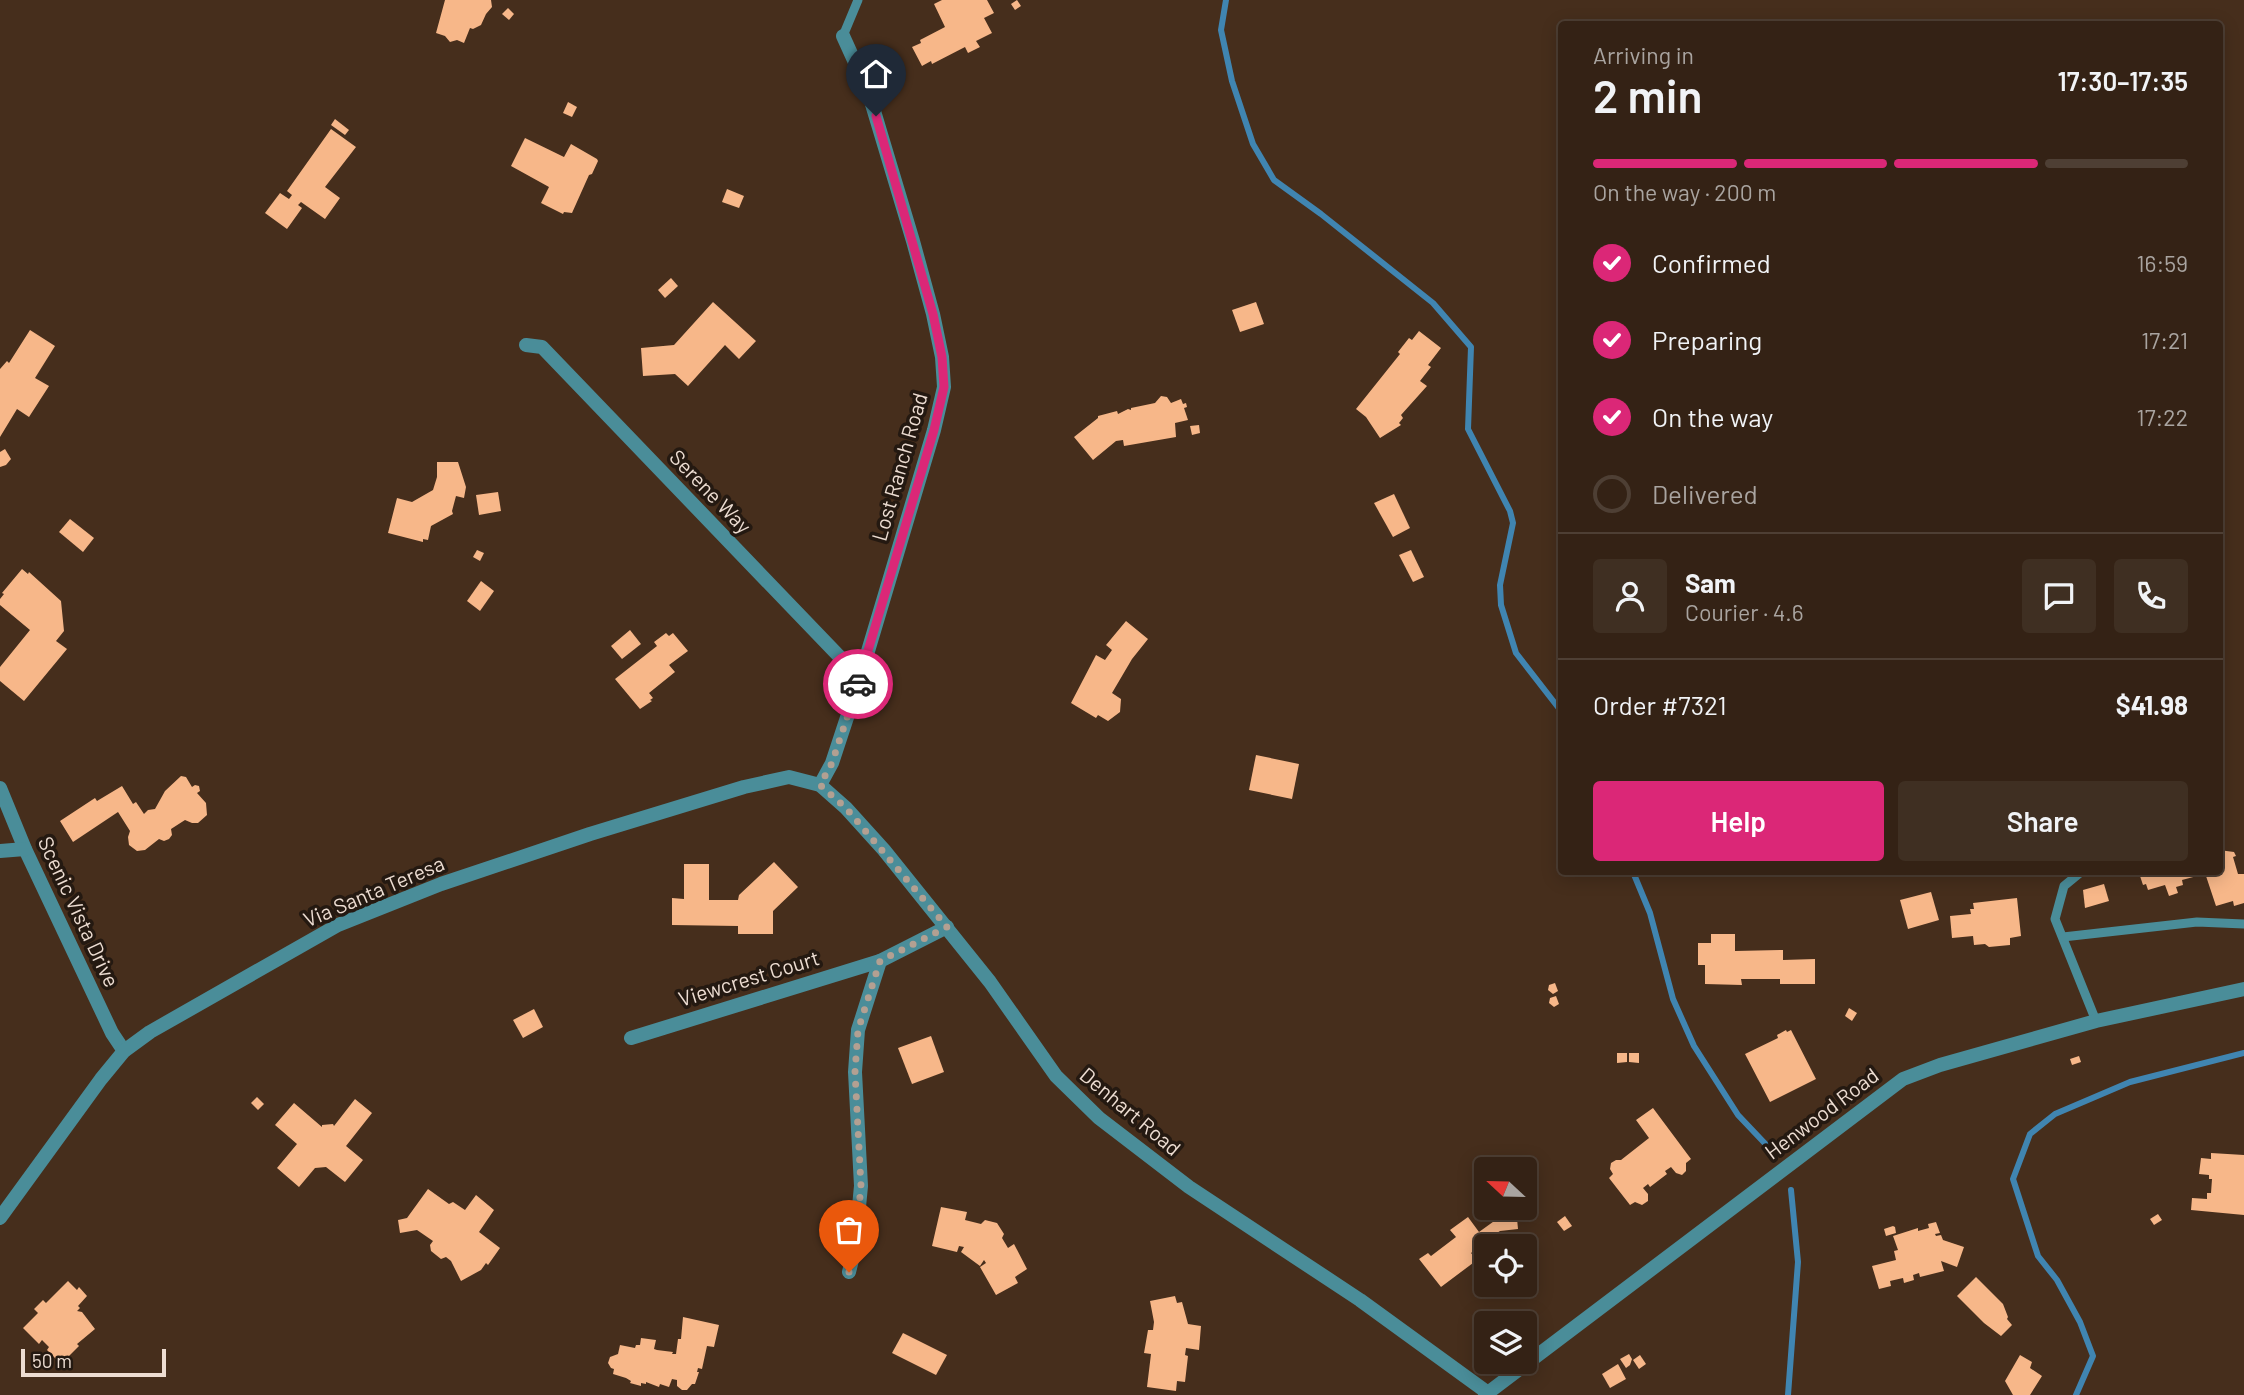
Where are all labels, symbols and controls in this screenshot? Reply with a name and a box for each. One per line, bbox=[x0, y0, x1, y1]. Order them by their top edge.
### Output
text: Arriving in bbox=[1593, 41, 1694, 69]
pin bbox=[846, 44, 906, 116]
icon: home bbox=[857, 55, 895, 93]
text: 17:30–17:35 bbox=[2058, 65, 2188, 96]
text: 2 min bbox=[1593, 67, 1702, 122]
text: On the way · 200 m bbox=[1593, 178, 1776, 206]
icon: check bbox=[1593, 244, 1631, 282]
text: Confirmed bbox=[1652, 247, 1771, 278]
text: 16:59 bbox=[2137, 249, 2188, 277]
icon: check bbox=[1593, 321, 1631, 359]
text: Preparing bbox=[1652, 324, 1762, 355]
text: 17:21 bbox=[2141, 326, 2188, 354]
street label: Lost Ranch Road bbox=[865, 390, 932, 544]
icon: check bbox=[1593, 398, 1631, 436]
text: On the way bbox=[1652, 401, 1773, 432]
text: 17:22 bbox=[2137, 403, 2188, 431]
street label: Serene Way bbox=[665, 444, 757, 538]
text: Delivered bbox=[1652, 478, 1758, 509]
button: person bbox=[1593, 559, 1667, 633]
button: chat bbox=[2022, 559, 2096, 633]
button: phone bbox=[2114, 559, 2188, 633]
text: Sam bbox=[1685, 567, 1736, 598]
text: Courier · 4.6 bbox=[1685, 598, 1804, 626]
courier bbox=[823, 649, 893, 719]
icon: car bbox=[839, 665, 877, 703]
text: Order #7321 bbox=[1593, 689, 1727, 720]
text: $41.98 bbox=[2116, 689, 2188, 720]
button: Help bbox=[1593, 781, 1884, 861]
button: Share bbox=[1898, 781, 2188, 861]
street label: Scenic Vista Drive bbox=[34, 832, 125, 991]
street label: Via Santa Teresa bbox=[299, 850, 448, 932]
street label: Viewcrest Court bbox=[675, 944, 822, 1011]
street label: Denhart Road bbox=[1076, 1062, 1186, 1160]
street label: Henwood Road bbox=[1759, 1062, 1883, 1164]
north arrow bbox=[1474, 1157, 1536, 1220]
map controls bbox=[1474, 1157, 1537, 1374]
pin bbox=[819, 1200, 879, 1272]
icon: bag bbox=[830, 1211, 868, 1249]
button: locate bbox=[1474, 1234, 1537, 1297]
button: layers bbox=[1474, 1311, 1537, 1374]
scale bar bbox=[21, 1346, 166, 1378]
text: 50 m bbox=[32, 1349, 72, 1372]

